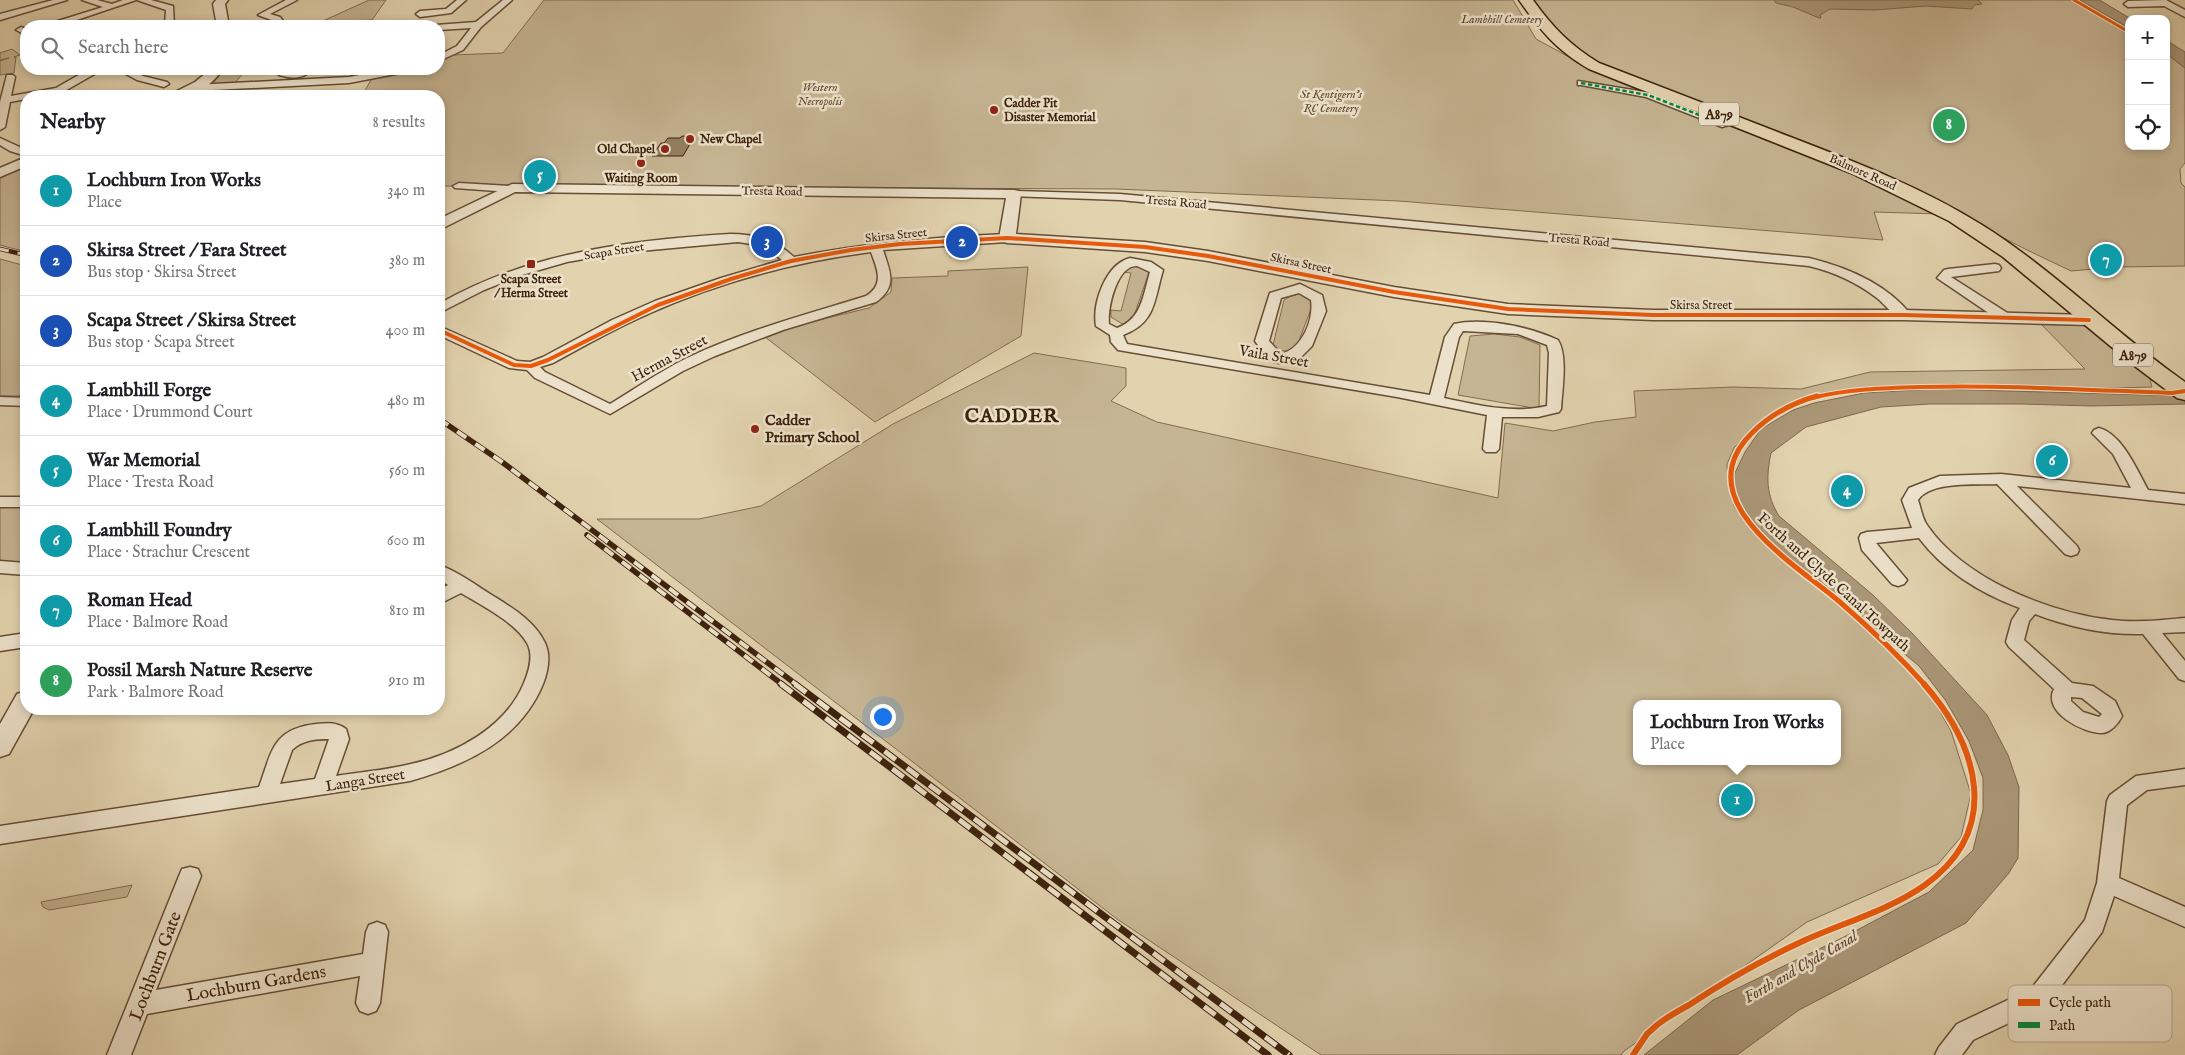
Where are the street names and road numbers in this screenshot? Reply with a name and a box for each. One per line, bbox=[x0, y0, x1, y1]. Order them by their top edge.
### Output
road number: A879 bbox=[1699, 102, 1739, 126]
street label: Balmore Road bbox=[1827, 151, 1899, 194]
street label: Tresta Road bbox=[741, 183, 803, 200]
street label: Tresta Road bbox=[1145, 192, 1208, 213]
street label: Skirsa Street bbox=[864, 225, 928, 246]
street label: Tresta Road bbox=[1548, 230, 1611, 251]
street label: Scapa Street bbox=[583, 239, 645, 265]
street label: Skirsa Street bbox=[1269, 250, 1333, 277]
street label: Skirsa Street bbox=[1670, 298, 1732, 313]
street label: Herma Street bbox=[628, 330, 711, 386]
street label: Vaila Street bbox=[1237, 341, 1310, 372]
road number: A879 bbox=[2113, 344, 2153, 366]
street label: Forth and Clyde Canal Towpath bbox=[1753, 509, 1914, 656]
street label: Langa Street bbox=[324, 765, 406, 796]
street label: Lochburn Gate bbox=[125, 908, 188, 1025]
street label: Lochburn Gardens bbox=[185, 961, 328, 1008]

